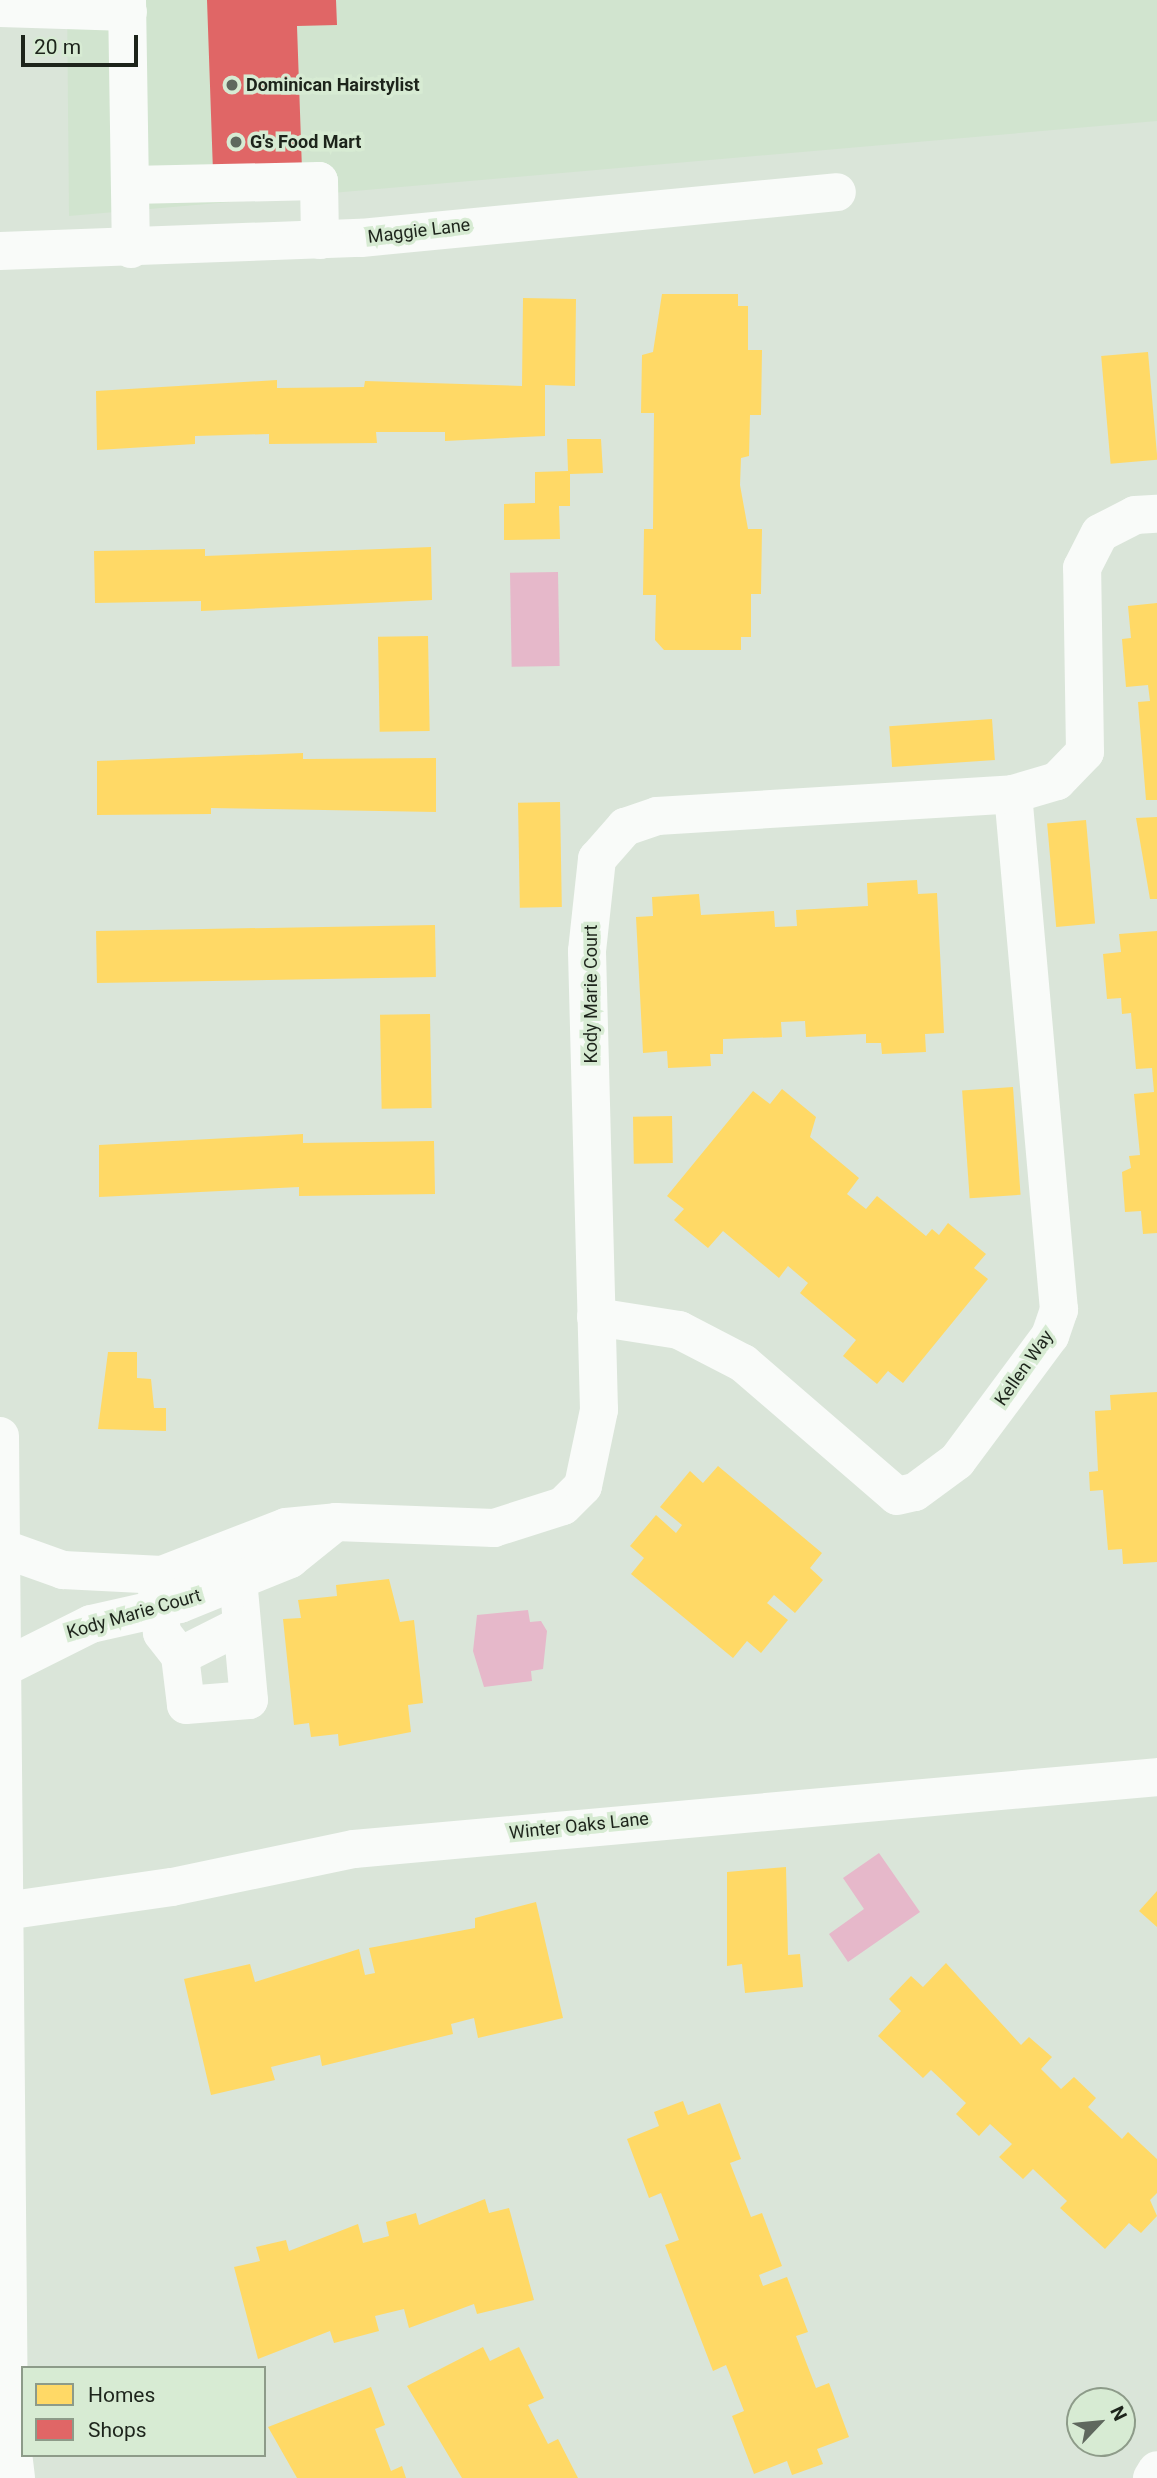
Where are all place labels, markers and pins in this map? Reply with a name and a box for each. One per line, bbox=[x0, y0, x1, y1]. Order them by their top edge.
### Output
place label: Dominican Hairstylist bbox=[246, 74, 420, 96]
marker: Dominican Hairstylist bbox=[224, 77, 240, 93]
place label: G's Food Mart bbox=[250, 131, 361, 153]
marker: G's Food Mart bbox=[228, 134, 244, 150]

